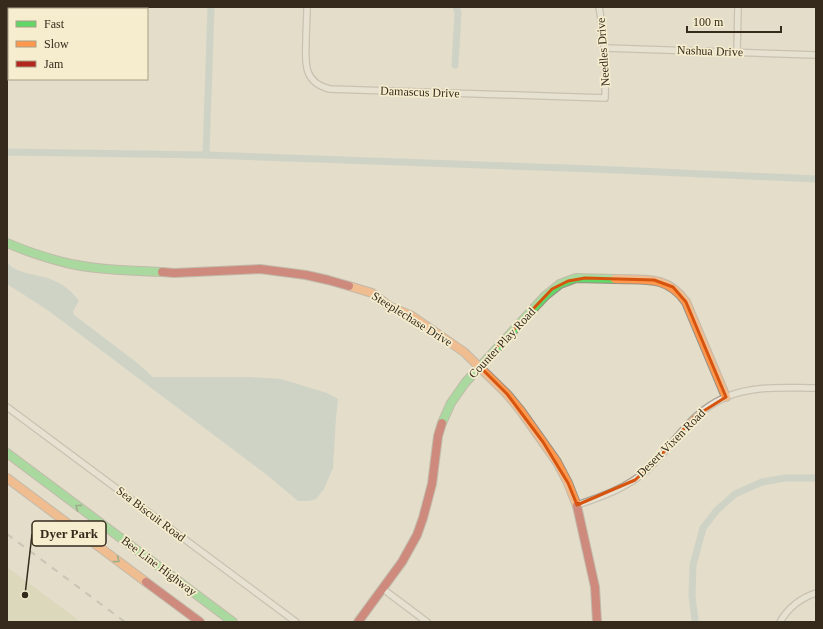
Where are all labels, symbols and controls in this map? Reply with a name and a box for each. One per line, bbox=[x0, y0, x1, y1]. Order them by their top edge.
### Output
legend bbox=[8, 8, 148, 80]
scale bar bbox=[687, 8, 781, 34]
text: 100 m bbox=[693, 15, 724, 29]
text: Fast bbox=[44, 17, 65, 31]
street label: Needles Drive bbox=[594, 17, 612, 87]
text: Slow bbox=[44, 37, 69, 51]
street label: Nashua Drive bbox=[677, 43, 743, 59]
text: Jam bbox=[44, 57, 64, 71]
street label: Damascus Drive bbox=[380, 84, 460, 100]
street label: Steeplechase Drive bbox=[369, 289, 455, 349]
street label: Counter Play Road bbox=[466, 305, 538, 381]
street label: Desert Vixen Road bbox=[634, 406, 708, 480]
street label: Sea Biscuit Road bbox=[114, 484, 188, 544]
one-way arrow bbox=[76, 504, 83, 511]
callout: Dyer Park bbox=[32, 521, 106, 546]
text: Dyer Park bbox=[40, 526, 99, 541]
street label: Bee Line Highway bbox=[119, 533, 199, 599]
one-way arrow bbox=[112, 555, 119, 562]

